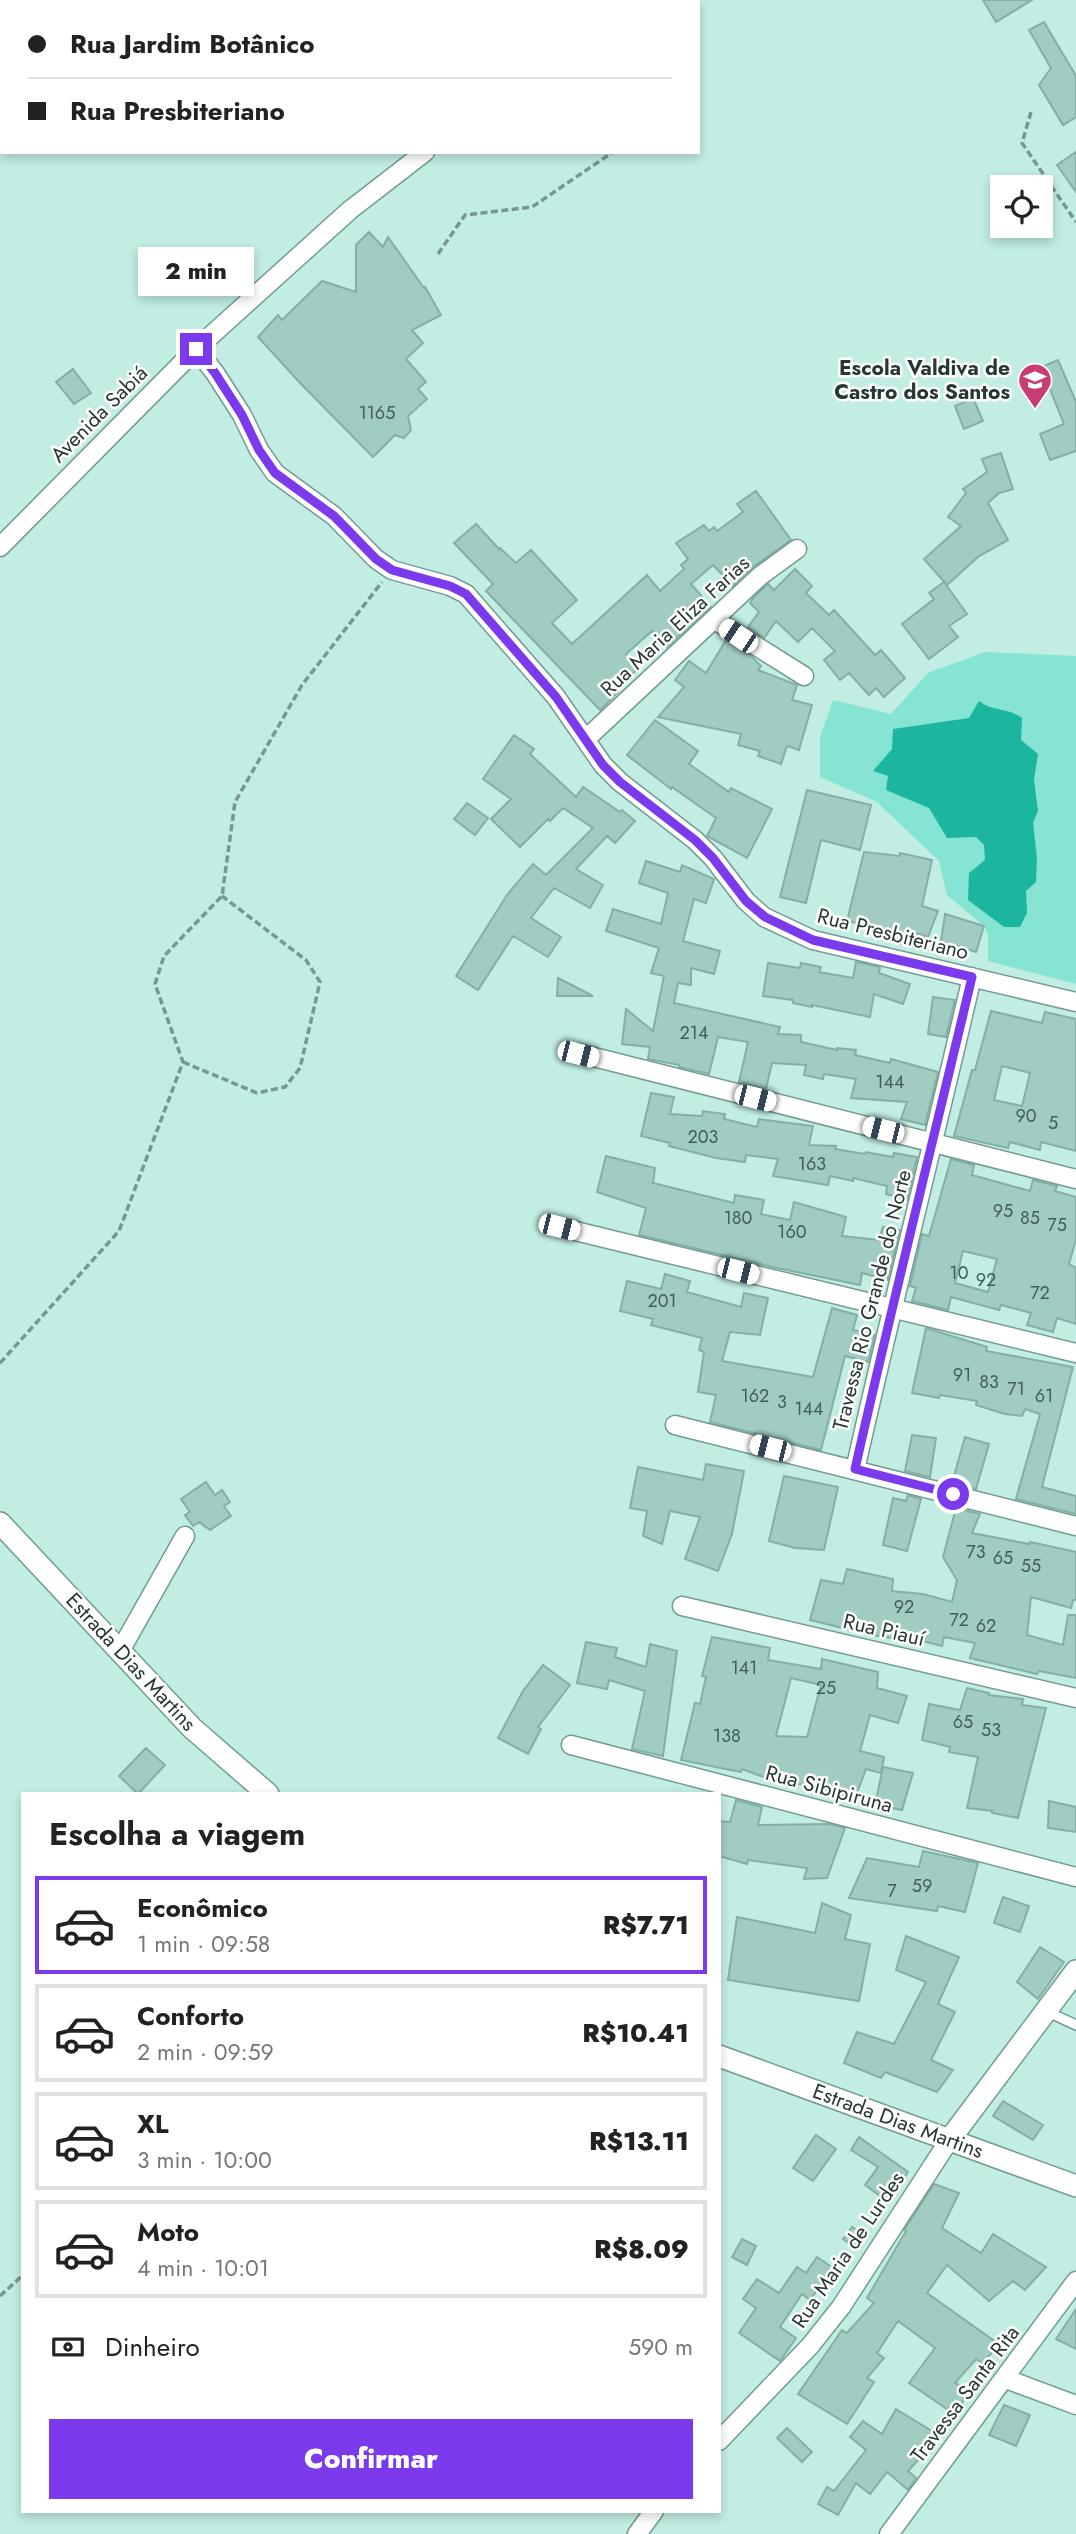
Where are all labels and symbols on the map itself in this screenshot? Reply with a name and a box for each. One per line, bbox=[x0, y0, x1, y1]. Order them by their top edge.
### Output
callout: 2 min bbox=[138, 247, 254, 296]
route end bbox=[180, 333, 212, 365]
place label: Escola Valdiva de Castro dos Santos bbox=[834, 353, 1010, 407]
street label: Avenida Sabiá bbox=[44, 359, 154, 469]
school or university icon: Escola Valdiva de Castro dos Santos bbox=[1016, 361, 1054, 410]
house number: 1165 bbox=[359, 400, 395, 426]
street label: Rua Maria Eliza Farias bbox=[594, 549, 756, 703]
car bbox=[715, 616, 762, 656]
street label: Rua Presbiteriano bbox=[814, 901, 972, 967]
house number: 214 bbox=[680, 1020, 708, 1046]
car bbox=[556, 1039, 601, 1069]
house number: 144 bbox=[875, 1069, 905, 1095]
car bbox=[733, 1083, 778, 1113]
house number: 90 bbox=[1015, 1103, 1037, 1129]
house number: 5 bbox=[1048, 1110, 1058, 1136]
car bbox=[861, 1115, 906, 1145]
house number: 203 bbox=[688, 1124, 719, 1150]
house number: 163 bbox=[798, 1151, 826, 1177]
street label: Travessa Rio Grande do Norte bbox=[825, 1166, 919, 1433]
house number: 95 bbox=[993, 1198, 1013, 1224]
house number: 180 bbox=[724, 1205, 753, 1231]
house number: 85 bbox=[1020, 1205, 1040, 1231]
car bbox=[537, 1212, 582, 1242]
house number: 75 bbox=[1047, 1212, 1067, 1238]
house number: 160 bbox=[777, 1219, 807, 1245]
car bbox=[716, 1256, 761, 1286]
house number: 10 bbox=[950, 1260, 969, 1286]
house number: 92 bbox=[976, 1267, 996, 1293]
house number: 72 bbox=[1030, 1280, 1050, 1306]
house number: 201 bbox=[647, 1288, 677, 1314]
house number: 91 bbox=[953, 1362, 971, 1388]
house number: 83 bbox=[979, 1369, 999, 1395]
house number: 71 bbox=[1007, 1376, 1025, 1402]
house number: 162 bbox=[741, 1383, 769, 1409]
house number: 61 bbox=[1035, 1383, 1053, 1409]
house number: 3 bbox=[777, 1389, 787, 1415]
house number: 144 bbox=[794, 1396, 824, 1422]
car bbox=[748, 1433, 793, 1463]
route start bbox=[937, 1478, 969, 1510]
house number: 73 bbox=[966, 1539, 986, 1565]
house number: 65 bbox=[993, 1545, 1013, 1571]
house number: 55 bbox=[1021, 1553, 1041, 1579]
street label: Estrada Dias Martins bbox=[59, 1586, 203, 1738]
house number: 92 bbox=[894, 1594, 914, 1620]
street label: Rua Piauí bbox=[840, 1606, 929, 1654]
house number: 72 bbox=[949, 1607, 969, 1633]
house number: 62 bbox=[976, 1613, 996, 1639]
house number: 141 bbox=[731, 1655, 757, 1681]
house number: 25 bbox=[816, 1675, 836, 1701]
house number: 65 bbox=[953, 1709, 973, 1735]
house number: 53 bbox=[981, 1717, 1001, 1743]
house number: 138 bbox=[713, 1723, 741, 1749]
street label: Rua Sibipiruna bbox=[762, 1758, 896, 1820]
house number: 59 bbox=[912, 1873, 932, 1899]
house number: 7 bbox=[887, 1878, 897, 1904]
street label: Estrada Dias Martins bbox=[808, 2076, 988, 2166]
street label: Rua Maria de Lurdes bbox=[784, 2166, 912, 2334]
street label: Travessa Santa Rita bbox=[903, 2319, 1027, 2469]

